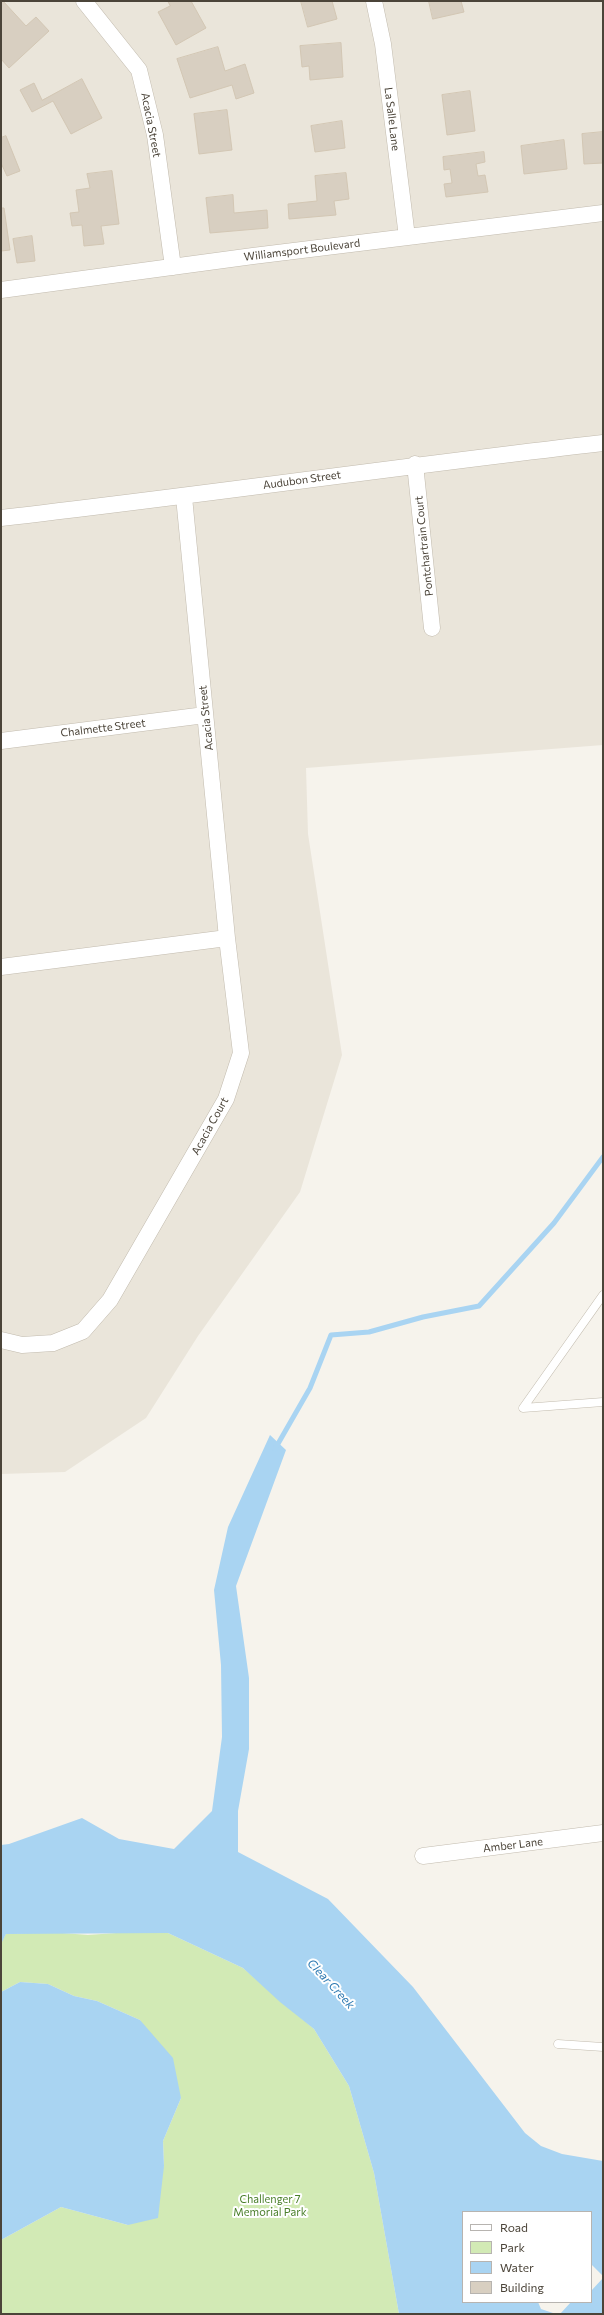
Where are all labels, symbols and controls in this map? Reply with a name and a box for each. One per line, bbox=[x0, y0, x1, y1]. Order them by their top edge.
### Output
street label: La Salle Lane bbox=[382, 86, 402, 152]
street label: Acacia Street bbox=[138, 91, 164, 159]
street label: Williamsport Boulevard bbox=[243, 236, 361, 264]
street label: Audubon Street bbox=[262, 468, 342, 492]
street label: Pontchartrain Court bbox=[412, 495, 436, 597]
street label: Acacia Street bbox=[196, 685, 216, 751]
street label: Chalmette Street bbox=[60, 716, 146, 740]
street label: Acacia Court bbox=[189, 1095, 231, 1157]
street label: Amber Lane bbox=[482, 1835, 544, 1855]
water label: Clear Creek bbox=[304, 1956, 358, 2012]
park label: Challenger 7 Memorial Park bbox=[233, 2192, 307, 2218]
legend bbox=[462, 2211, 592, 2303]
text: Road bbox=[500, 2220, 528, 2234]
text: Park bbox=[500, 2240, 525, 2254]
text: Water bbox=[500, 2260, 534, 2274]
text: Building bbox=[500, 2280, 544, 2294]

